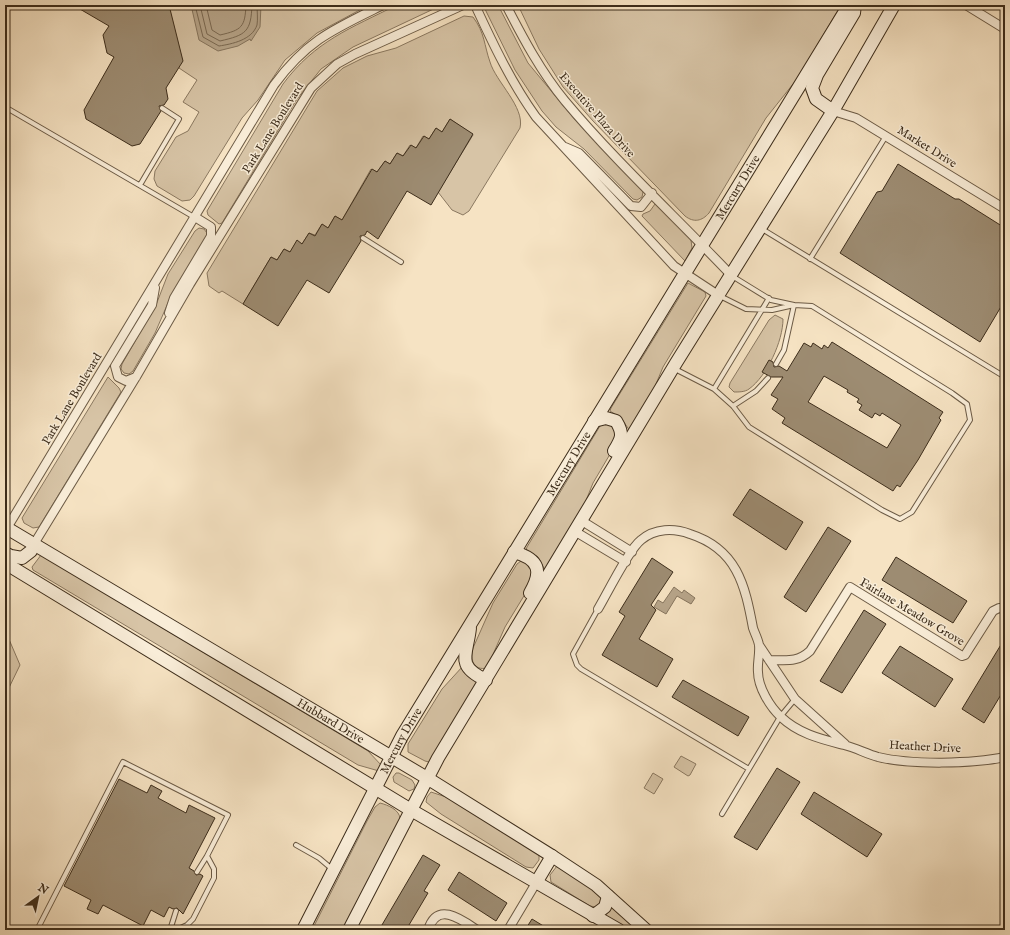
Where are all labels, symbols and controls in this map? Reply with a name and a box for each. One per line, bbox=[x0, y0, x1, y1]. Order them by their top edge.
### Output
street label: Executive Plaza Drive bbox=[556, 69, 639, 161]
street label: Park Lane Boulevard bbox=[239, 79, 307, 176]
street label: Market Drive bbox=[894, 123, 960, 171]
street label: Mercury Drive bbox=[712, 152, 763, 222]
street label: Park Lane Boulevard bbox=[39, 350, 106, 448]
street label: Mercury Drive bbox=[543, 428, 594, 499]
street label: Fairlane Meadow Grove bbox=[857, 575, 967, 649]
street label: Hubbard Drive bbox=[294, 695, 368, 747]
street label: Mercury Drive bbox=[376, 704, 425, 776]
street label: Heather Drive bbox=[889, 738, 962, 756]
north arrow bbox=[18, 877, 58, 917]
text: N bbox=[34, 880, 51, 898]

